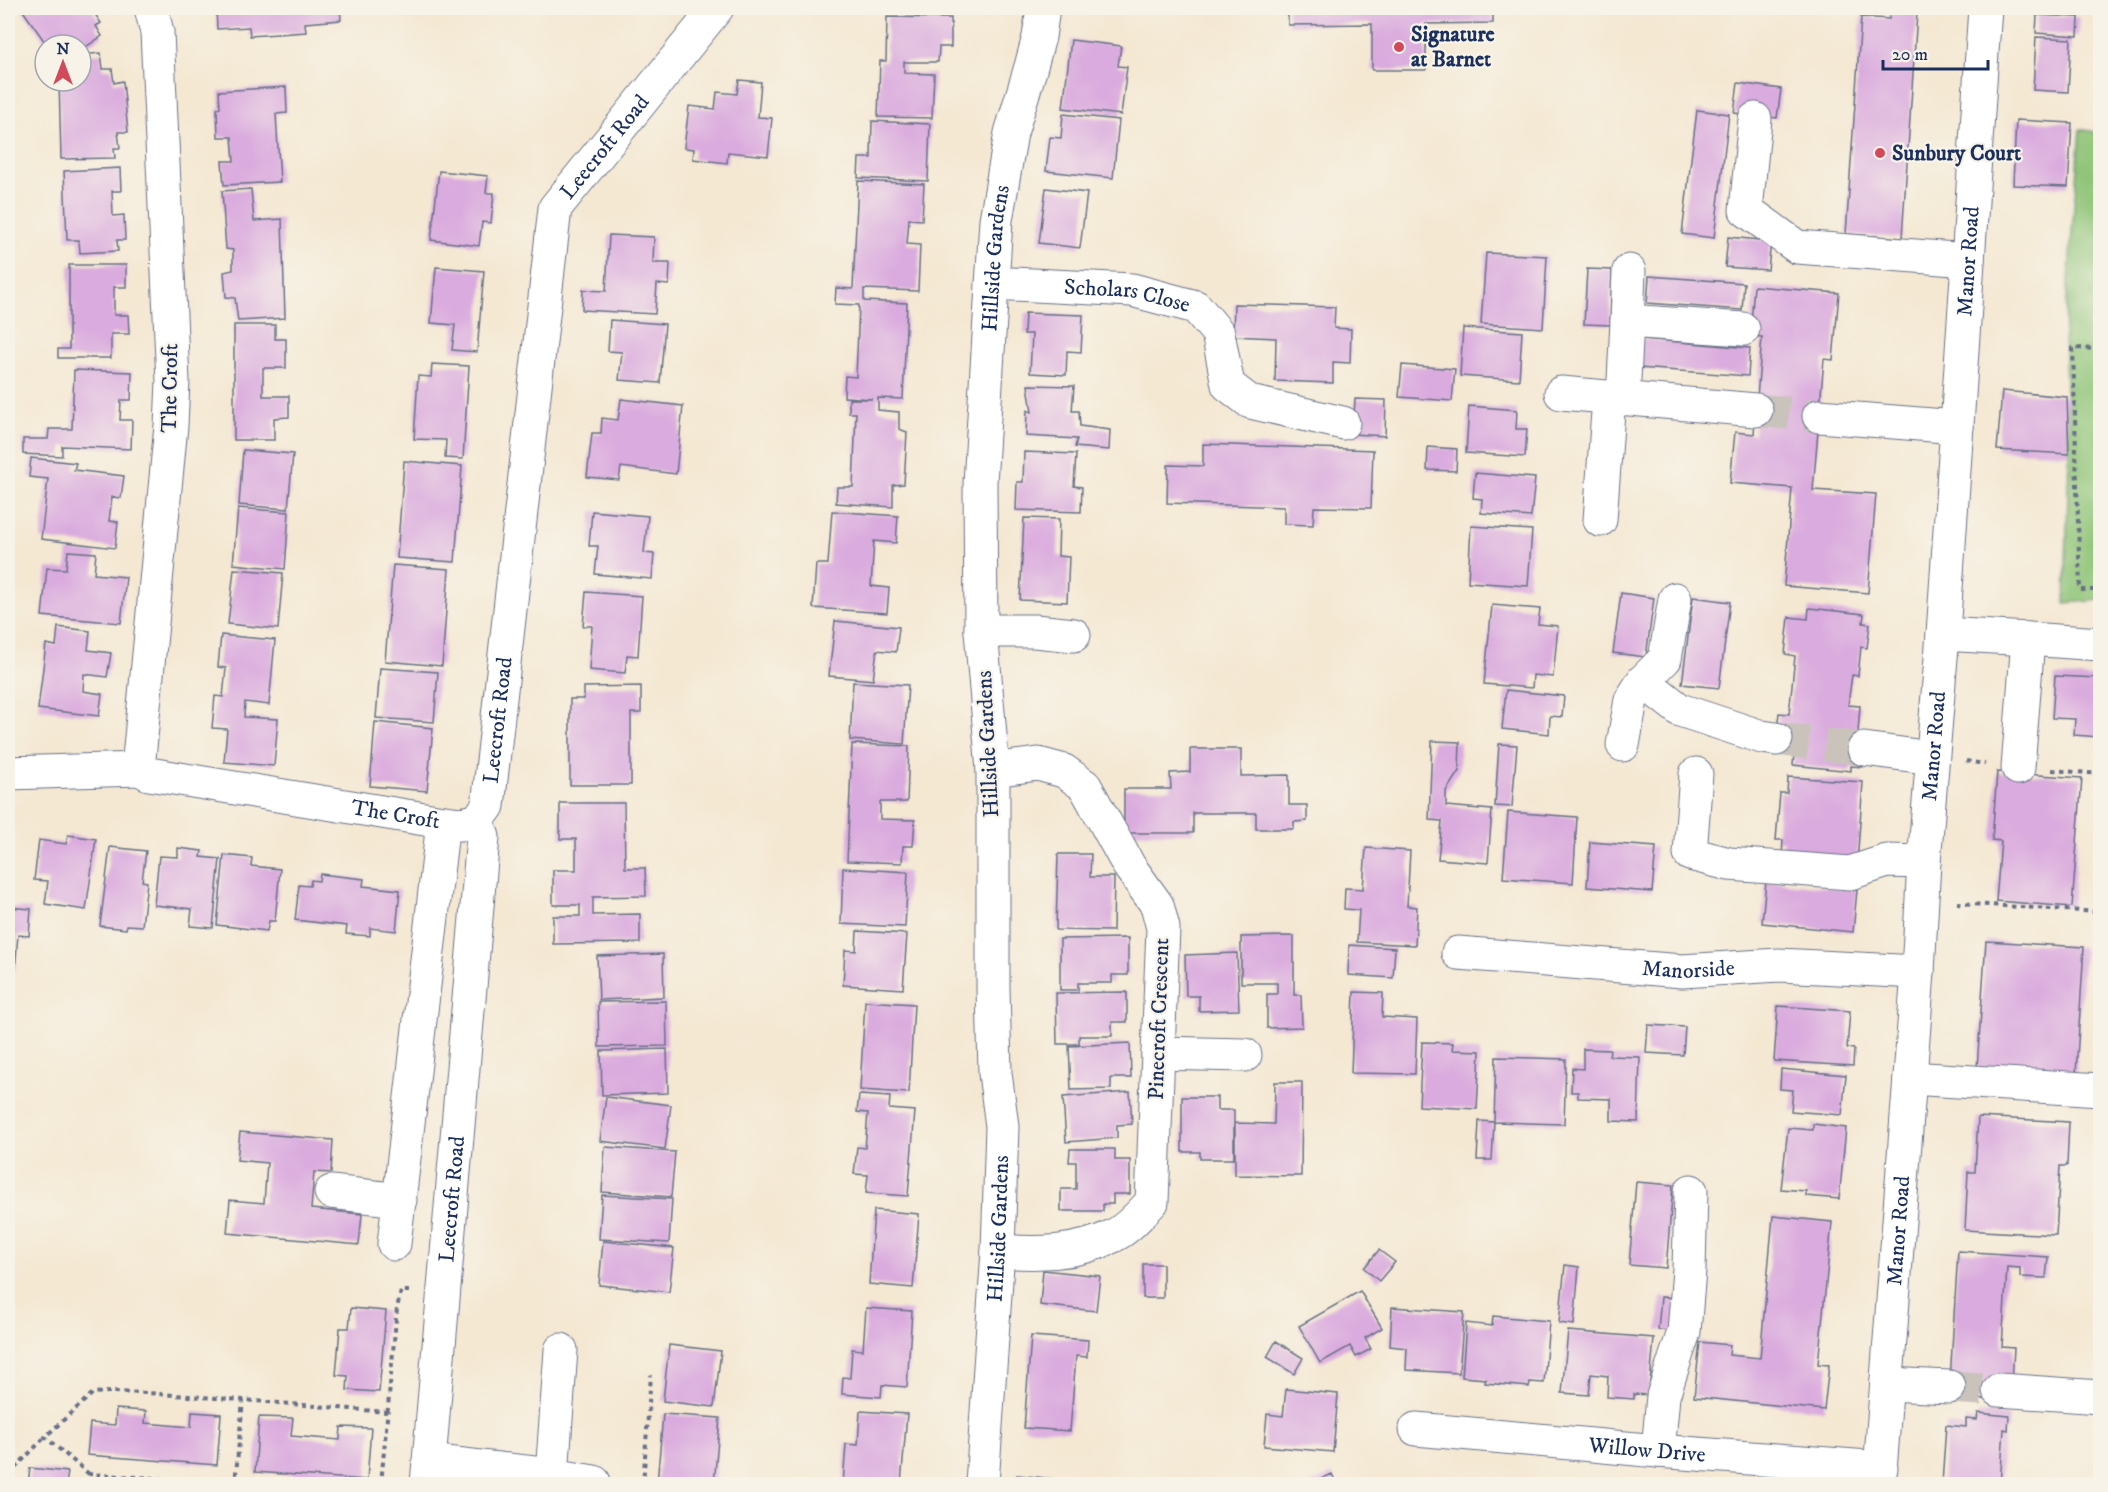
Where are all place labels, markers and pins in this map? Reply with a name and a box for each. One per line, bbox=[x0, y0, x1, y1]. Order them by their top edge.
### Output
place label: Signature at Barnet bbox=[1411, 21, 1495, 73]
marker: Signature at Barnet bbox=[1392, 40, 1406, 54]
place label: Sunbury Court bbox=[1892, 140, 2021, 167]
marker: Sunbury Court bbox=[1873, 146, 1887, 160]

